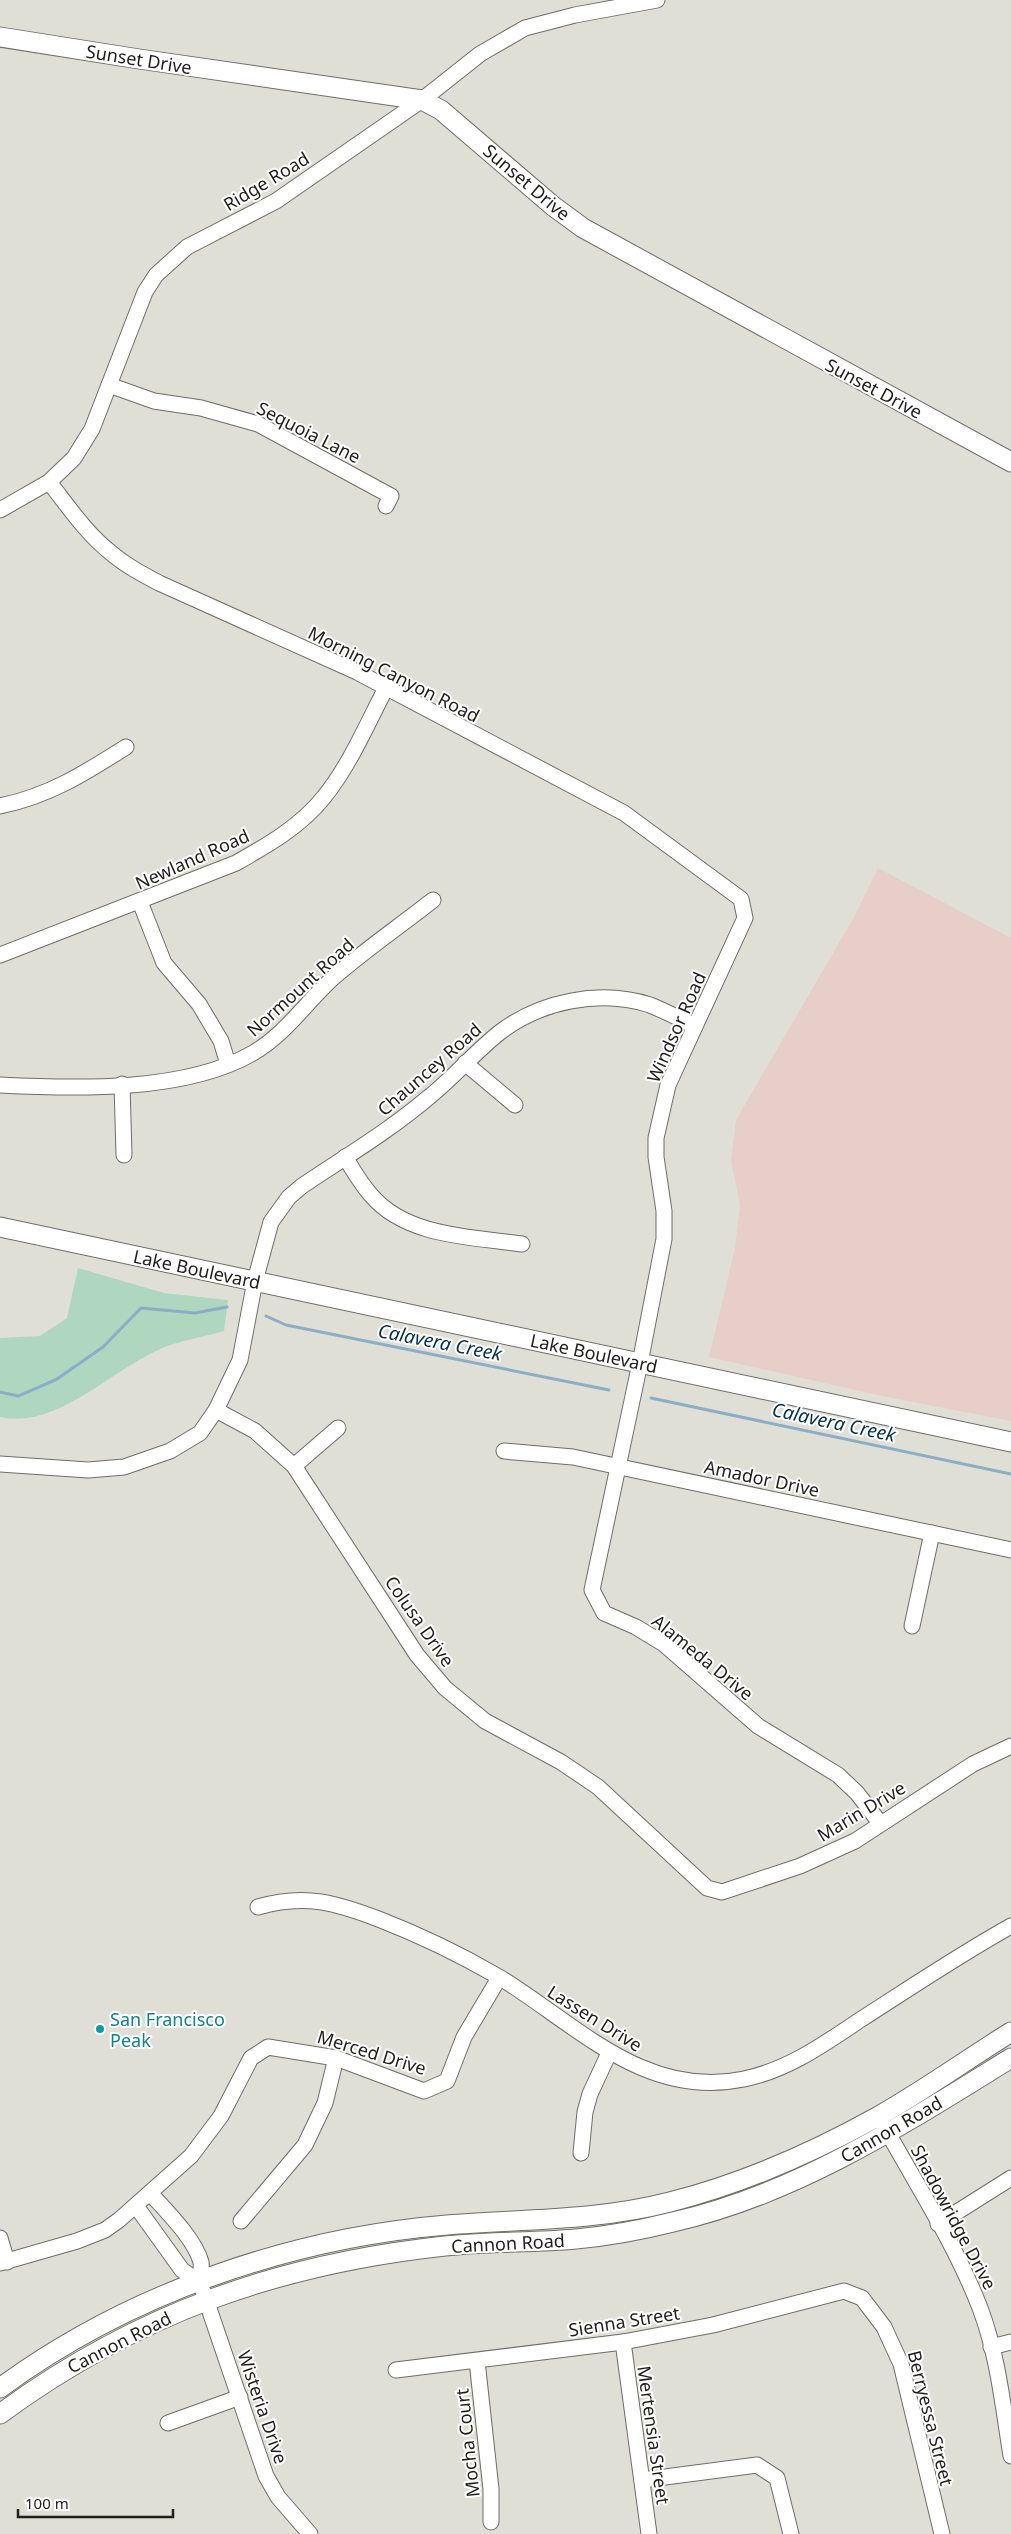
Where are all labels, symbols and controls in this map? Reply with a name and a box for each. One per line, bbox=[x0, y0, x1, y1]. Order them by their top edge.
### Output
street label: Sunset Drive bbox=[84, 39, 194, 79]
street label: Sunset Drive bbox=[478, 139, 576, 225]
street label: Ridge Road bbox=[219, 146, 313, 216]
street label: Sunset Drive bbox=[821, 352, 927, 424]
street label: Sequoia Lane bbox=[253, 396, 365, 468]
street label: Morning Canyon Road bbox=[304, 620, 484, 728]
street label: Newland Road bbox=[131, 823, 253, 895]
street label: Normount Road bbox=[241, 932, 359, 1042]
street label: Windsor Road bbox=[641, 968, 711, 1086]
street label: Chauncey Road bbox=[372, 1017, 486, 1121]
street label: Lake Boulevard bbox=[131, 1244, 263, 1294]
water label: Calavera Creek bbox=[376, 1317, 505, 1367]
street label: Lake Boulevard bbox=[528, 1328, 660, 1378]
water label: Calavera Creek bbox=[770, 1396, 899, 1448]
street label: Amador Drive bbox=[702, 1454, 822, 1502]
street label: Colusa Drive bbox=[380, 1571, 460, 1671]
street label: Alameda Drive bbox=[647, 1609, 759, 1705]
street label: Marin Drive bbox=[812, 1775, 910, 1847]
street label: Lassen Drive bbox=[543, 1979, 647, 2057]
place label: San Francisco Peak bbox=[110, 2007, 225, 2052]
marker: San Francisco Peak bbox=[94, 2023, 106, 2035]
street label: Merced Drive bbox=[315, 2024, 429, 2080]
street label: Cannon Road bbox=[836, 2090, 946, 2168]
street label: Shadowridge Drive bbox=[906, 2141, 1002, 2293]
street label: Cannon Road bbox=[451, 2228, 565, 2258]
street label: Sienna Street bbox=[567, 2300, 682, 2342]
street label: Cannon Road bbox=[63, 2306, 175, 2378]
street label: Wisteria Drive bbox=[232, 2347, 294, 2467]
street label: Berryessa Street bbox=[903, 2348, 959, 2488]
street label: Mertensia Street bbox=[632, 2364, 676, 2506]
street label: Mocha Court bbox=[449, 2387, 485, 2499]
scale bar bbox=[18, 2486, 172, 2518]
text: 100 m bbox=[25, 2493, 69, 2513]

